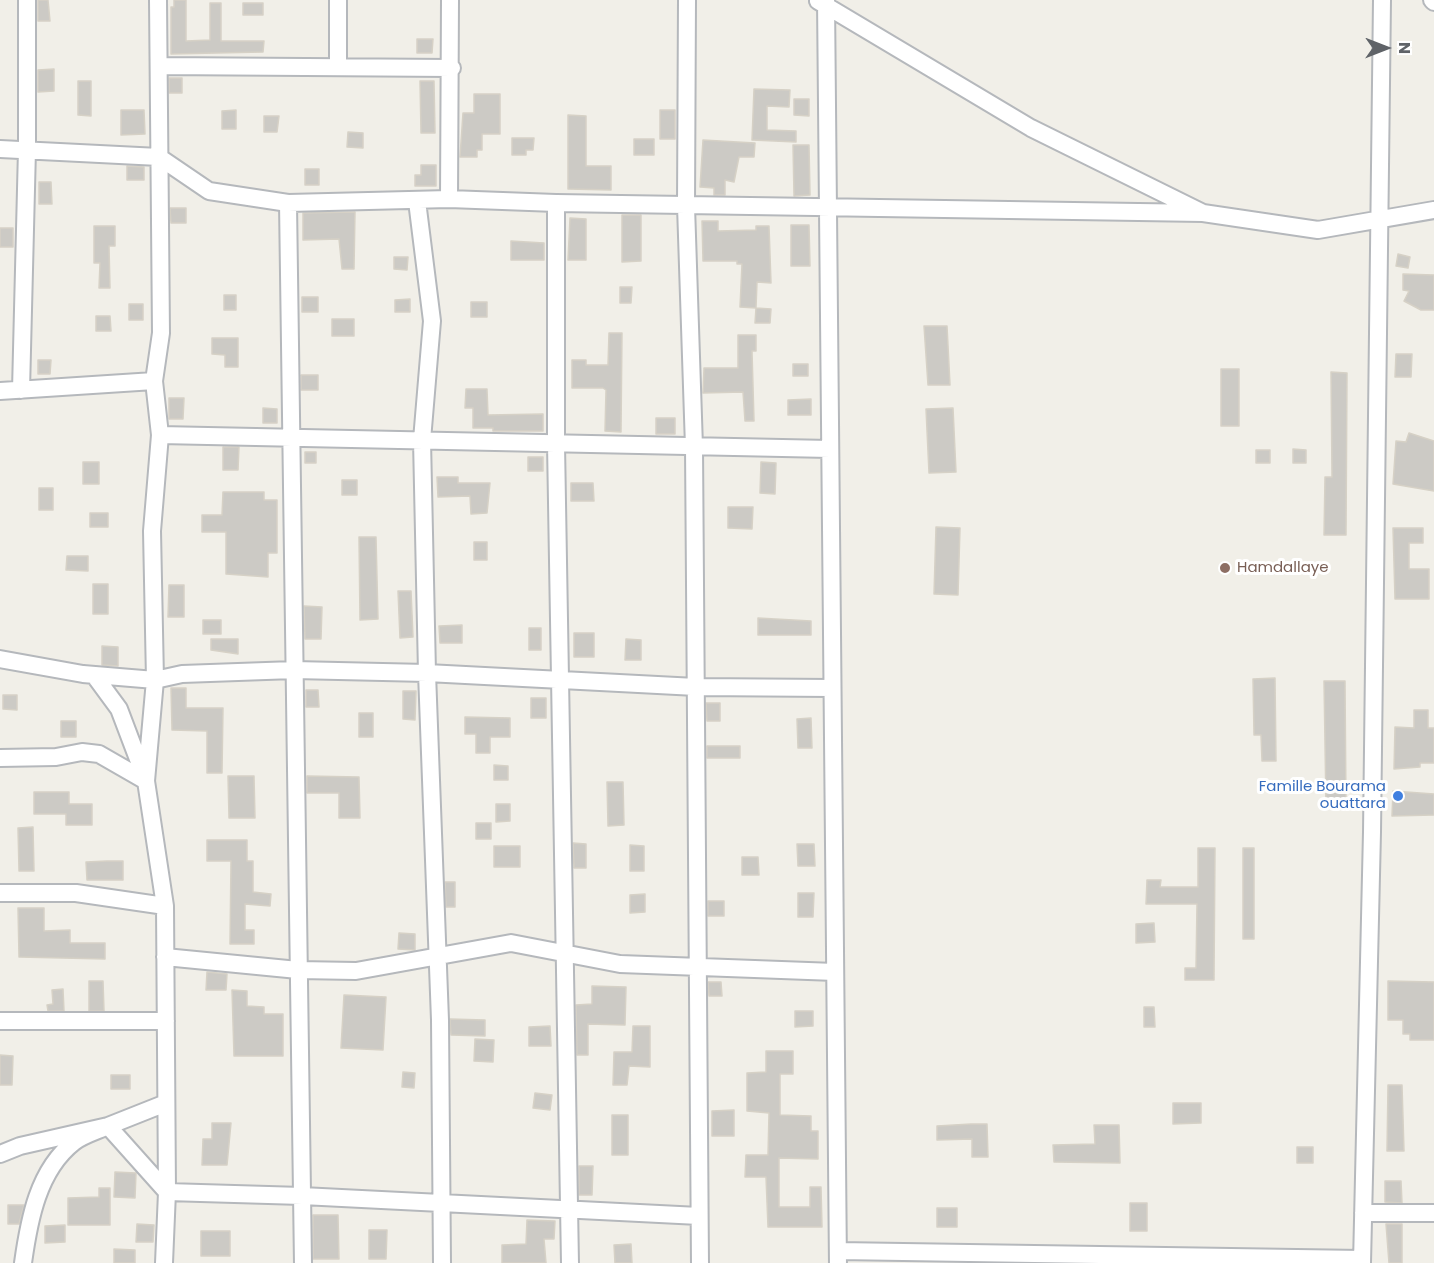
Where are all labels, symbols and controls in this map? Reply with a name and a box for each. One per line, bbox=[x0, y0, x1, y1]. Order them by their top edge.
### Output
north arrow bbox=[1356, 18, 1416, 78]
text: N bbox=[1393, 42, 1416, 54]
place label: Hamdallaye bbox=[1237, 559, 1329, 577]
marker: Hamdallaye bbox=[1218, 561, 1232, 575]
place label: Famille Bourama ouattara bbox=[1259, 778, 1386, 813]
marker: Famille Bourama ouattara bbox=[1391, 789, 1405, 803]

